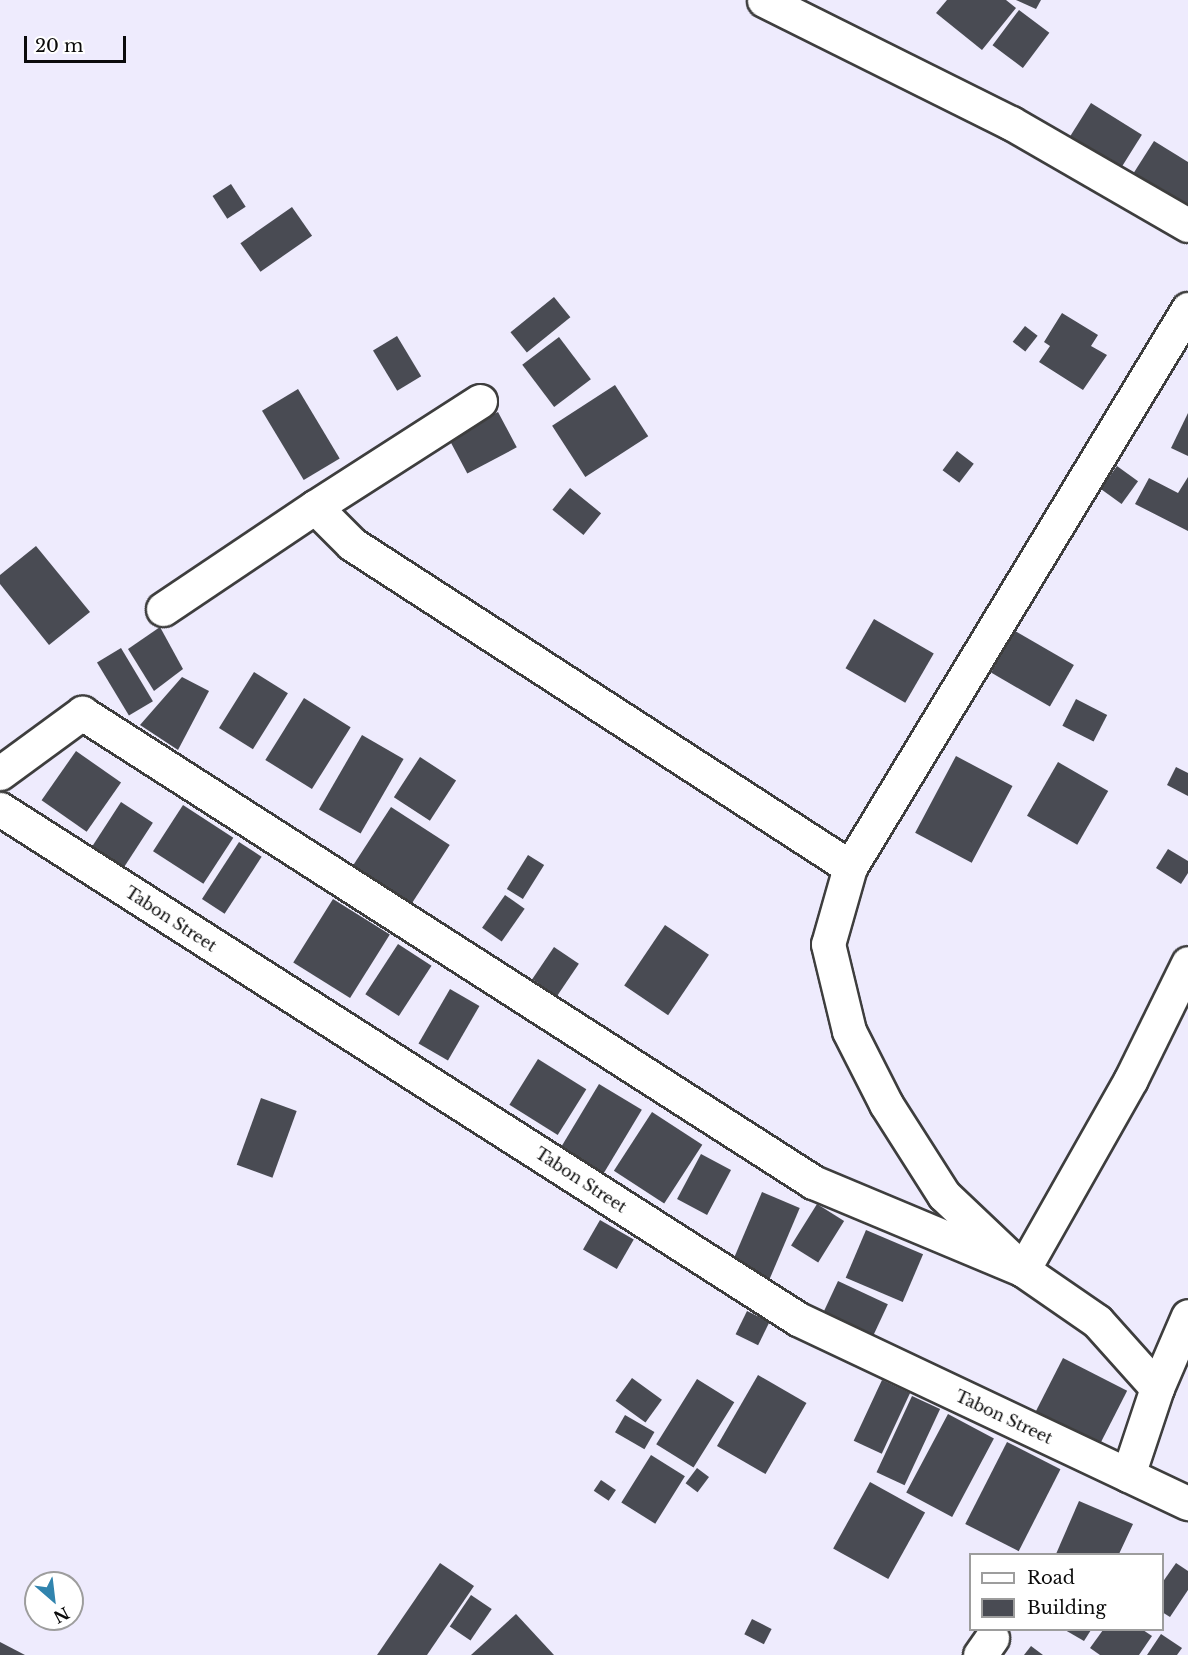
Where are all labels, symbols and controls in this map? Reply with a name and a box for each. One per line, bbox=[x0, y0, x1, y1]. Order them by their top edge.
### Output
scale bar bbox=[27, 24, 129, 62]
text: 20 m bbox=[35, 35, 83, 57]
street label: Tabon Street bbox=[122, 882, 220, 956]
street label: Tabon Street bbox=[532, 1143, 630, 1217]
street label: Tabon Street bbox=[952, 1386, 1056, 1448]
legend bbox=[969, 1553, 1164, 1631]
text: Road bbox=[1027, 1567, 1075, 1589]
north arrow bbox=[24, 1571, 84, 1631]
text: Building bbox=[1027, 1597, 1106, 1619]
text: N bbox=[50, 1603, 73, 1627]

